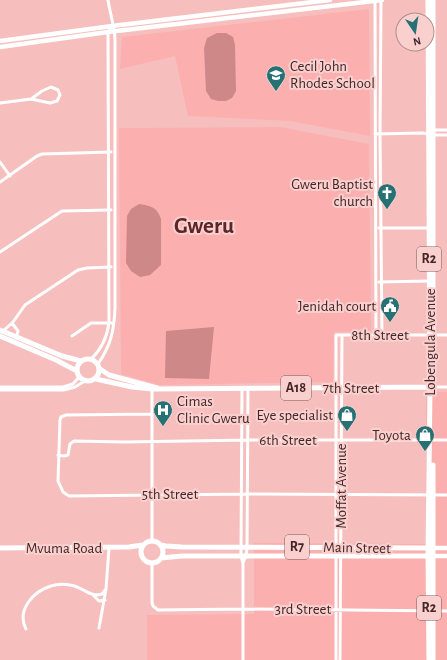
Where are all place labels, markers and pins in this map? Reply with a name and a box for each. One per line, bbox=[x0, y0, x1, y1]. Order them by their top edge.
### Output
place label: Cecil John Rhodes School bbox=[290, 59, 375, 91]
school or university icon: Cecil John Rhodes School bbox=[265, 64, 287, 92]
place label: Gweru Baptist church bbox=[291, 177, 373, 209]
church icon: Gweru Baptist church bbox=[376, 182, 398, 210]
public building icon: Jenidah court bbox=[379, 295, 401, 323]
place label: Jenidah court bbox=[298, 299, 376, 314]
place label: Cimas Clinic Gweru bbox=[177, 394, 250, 426]
hospital icon: Cimas Clinic Gweru bbox=[152, 399, 174, 427]
shop icon: Eye specialist bbox=[336, 404, 358, 432]
place label: Eye specialist bbox=[257, 408, 333, 423]
shop icon: Toyota bbox=[414, 424, 436, 452]
place label: Toyota bbox=[372, 428, 411, 443]

